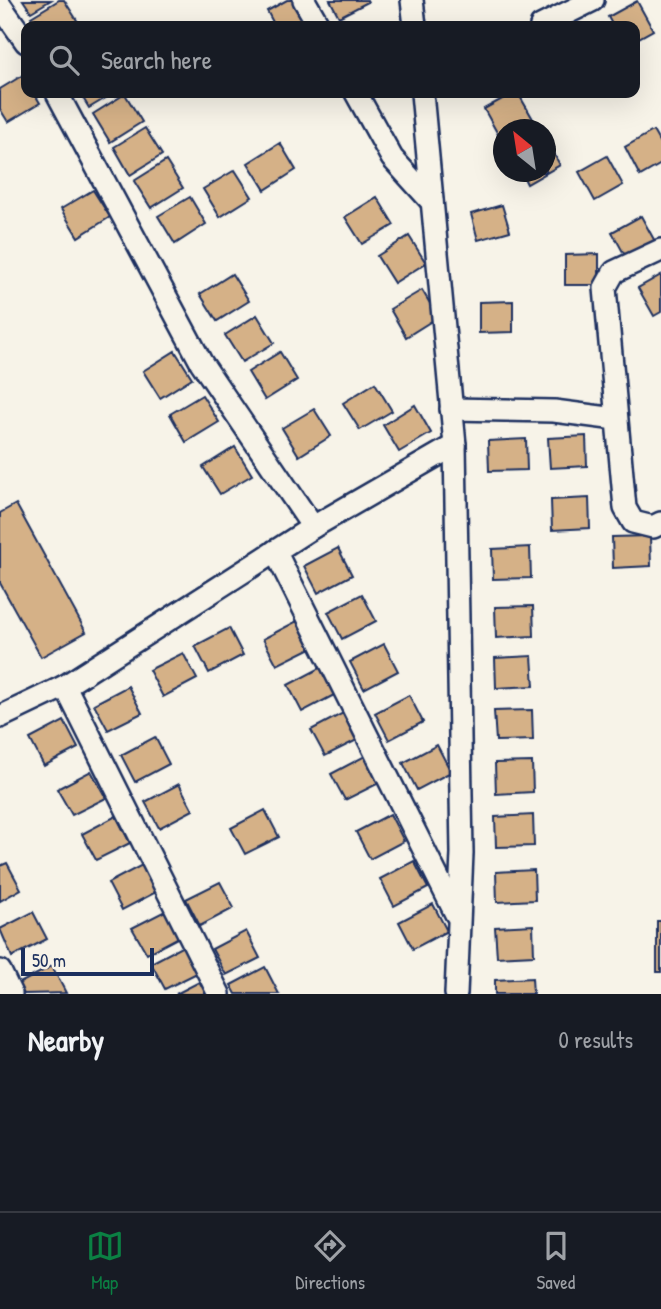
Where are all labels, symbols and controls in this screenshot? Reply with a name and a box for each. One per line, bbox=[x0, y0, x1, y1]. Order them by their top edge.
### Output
search box bbox=[21, 21, 640, 98]
icon: search bbox=[45, 41, 83, 79]
text: Search here bbox=[101, 42, 212, 77]
north arrow bbox=[493, 119, 556, 182]
scale bar bbox=[21, 945, 154, 977]
text: 50 m bbox=[32, 947, 66, 973]
text: Nearby bbox=[28, 1020, 104, 1060]
text: 0 results bbox=[558, 1024, 633, 1055]
tab: Map bbox=[86, 1227, 124, 1295]
tab: Directions bbox=[295, 1227, 365, 1295]
tab: Saved bbox=[537, 1227, 575, 1295]

